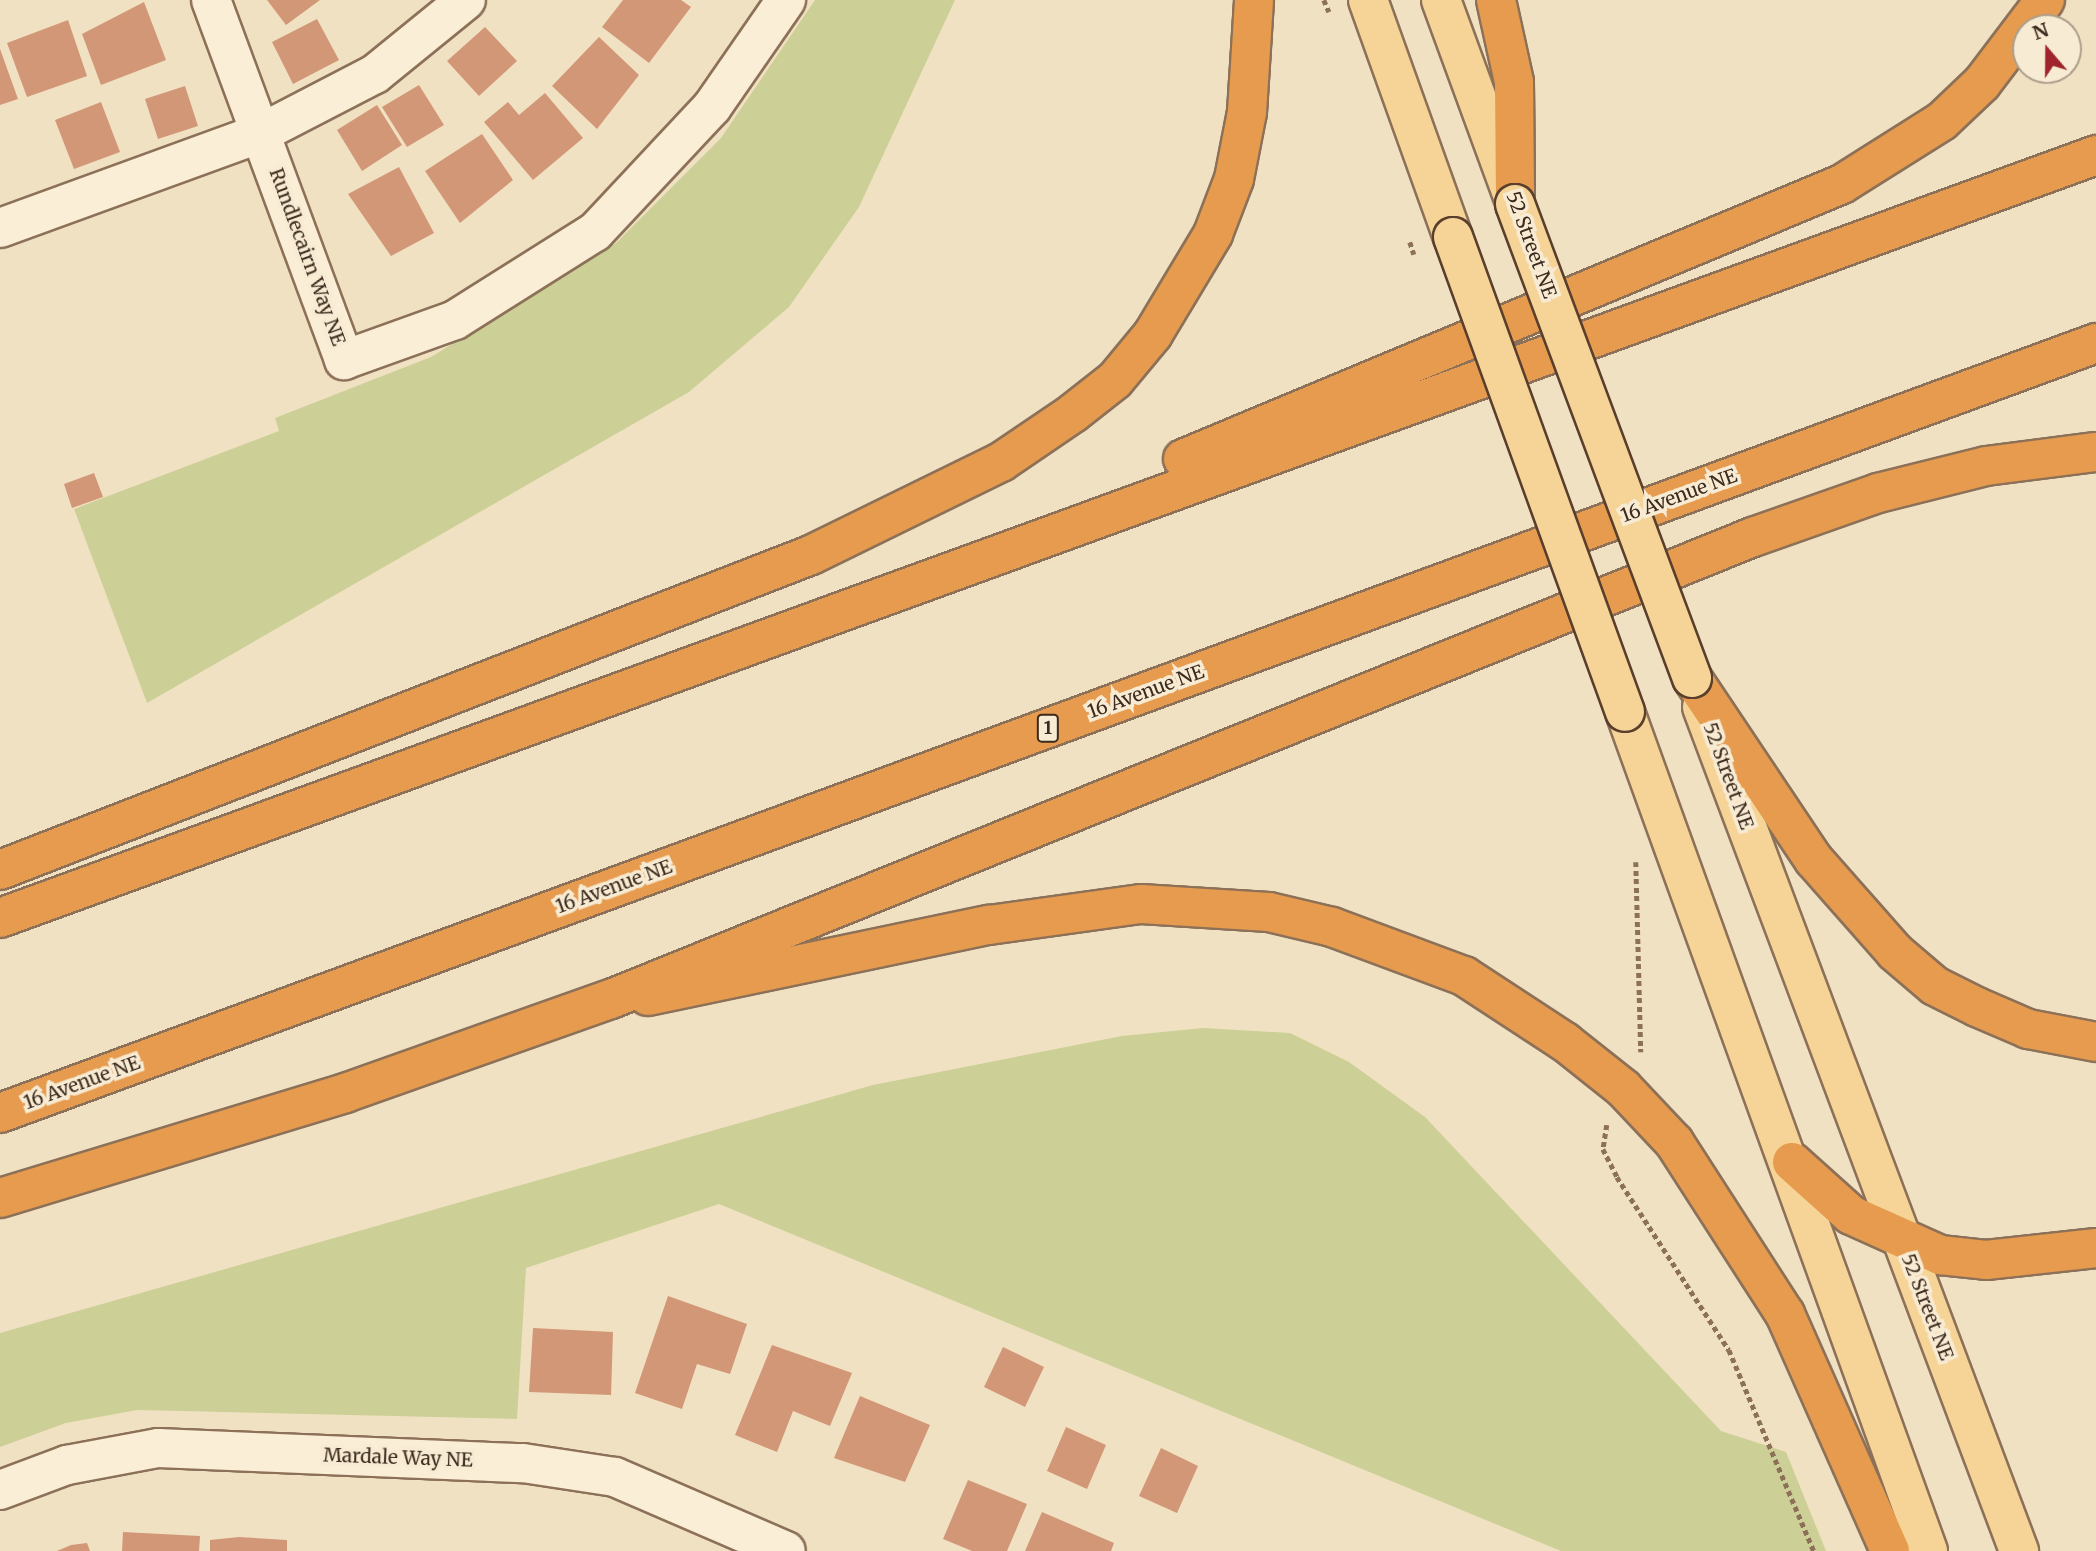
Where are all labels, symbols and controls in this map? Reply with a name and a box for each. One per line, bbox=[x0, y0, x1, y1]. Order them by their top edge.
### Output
north arrow bbox=[2012, 14, 2082, 84]
text: N bbox=[2029, 17, 2052, 45]
street label: Rundlecairn Way NE bbox=[264, 165, 350, 349]
street label: 52 Street NE bbox=[1501, 189, 1561, 301]
street label: 16 Avenue NE bbox=[1618, 464, 1740, 528]
street label: 16 Avenue NE bbox=[1085, 660, 1207, 724]
road number: 1 bbox=[1036, 714, 1060, 742]
street label: 52 Street NE bbox=[1698, 720, 1758, 832]
street label: 16 Avenue NE bbox=[553, 855, 675, 919]
street label: 16 Avenue NE bbox=[21, 1051, 143, 1115]
street label: 52 Street NE bbox=[1896, 1251, 1958, 1363]
street label: Mardale Way NE bbox=[323, 1444, 473, 1472]

